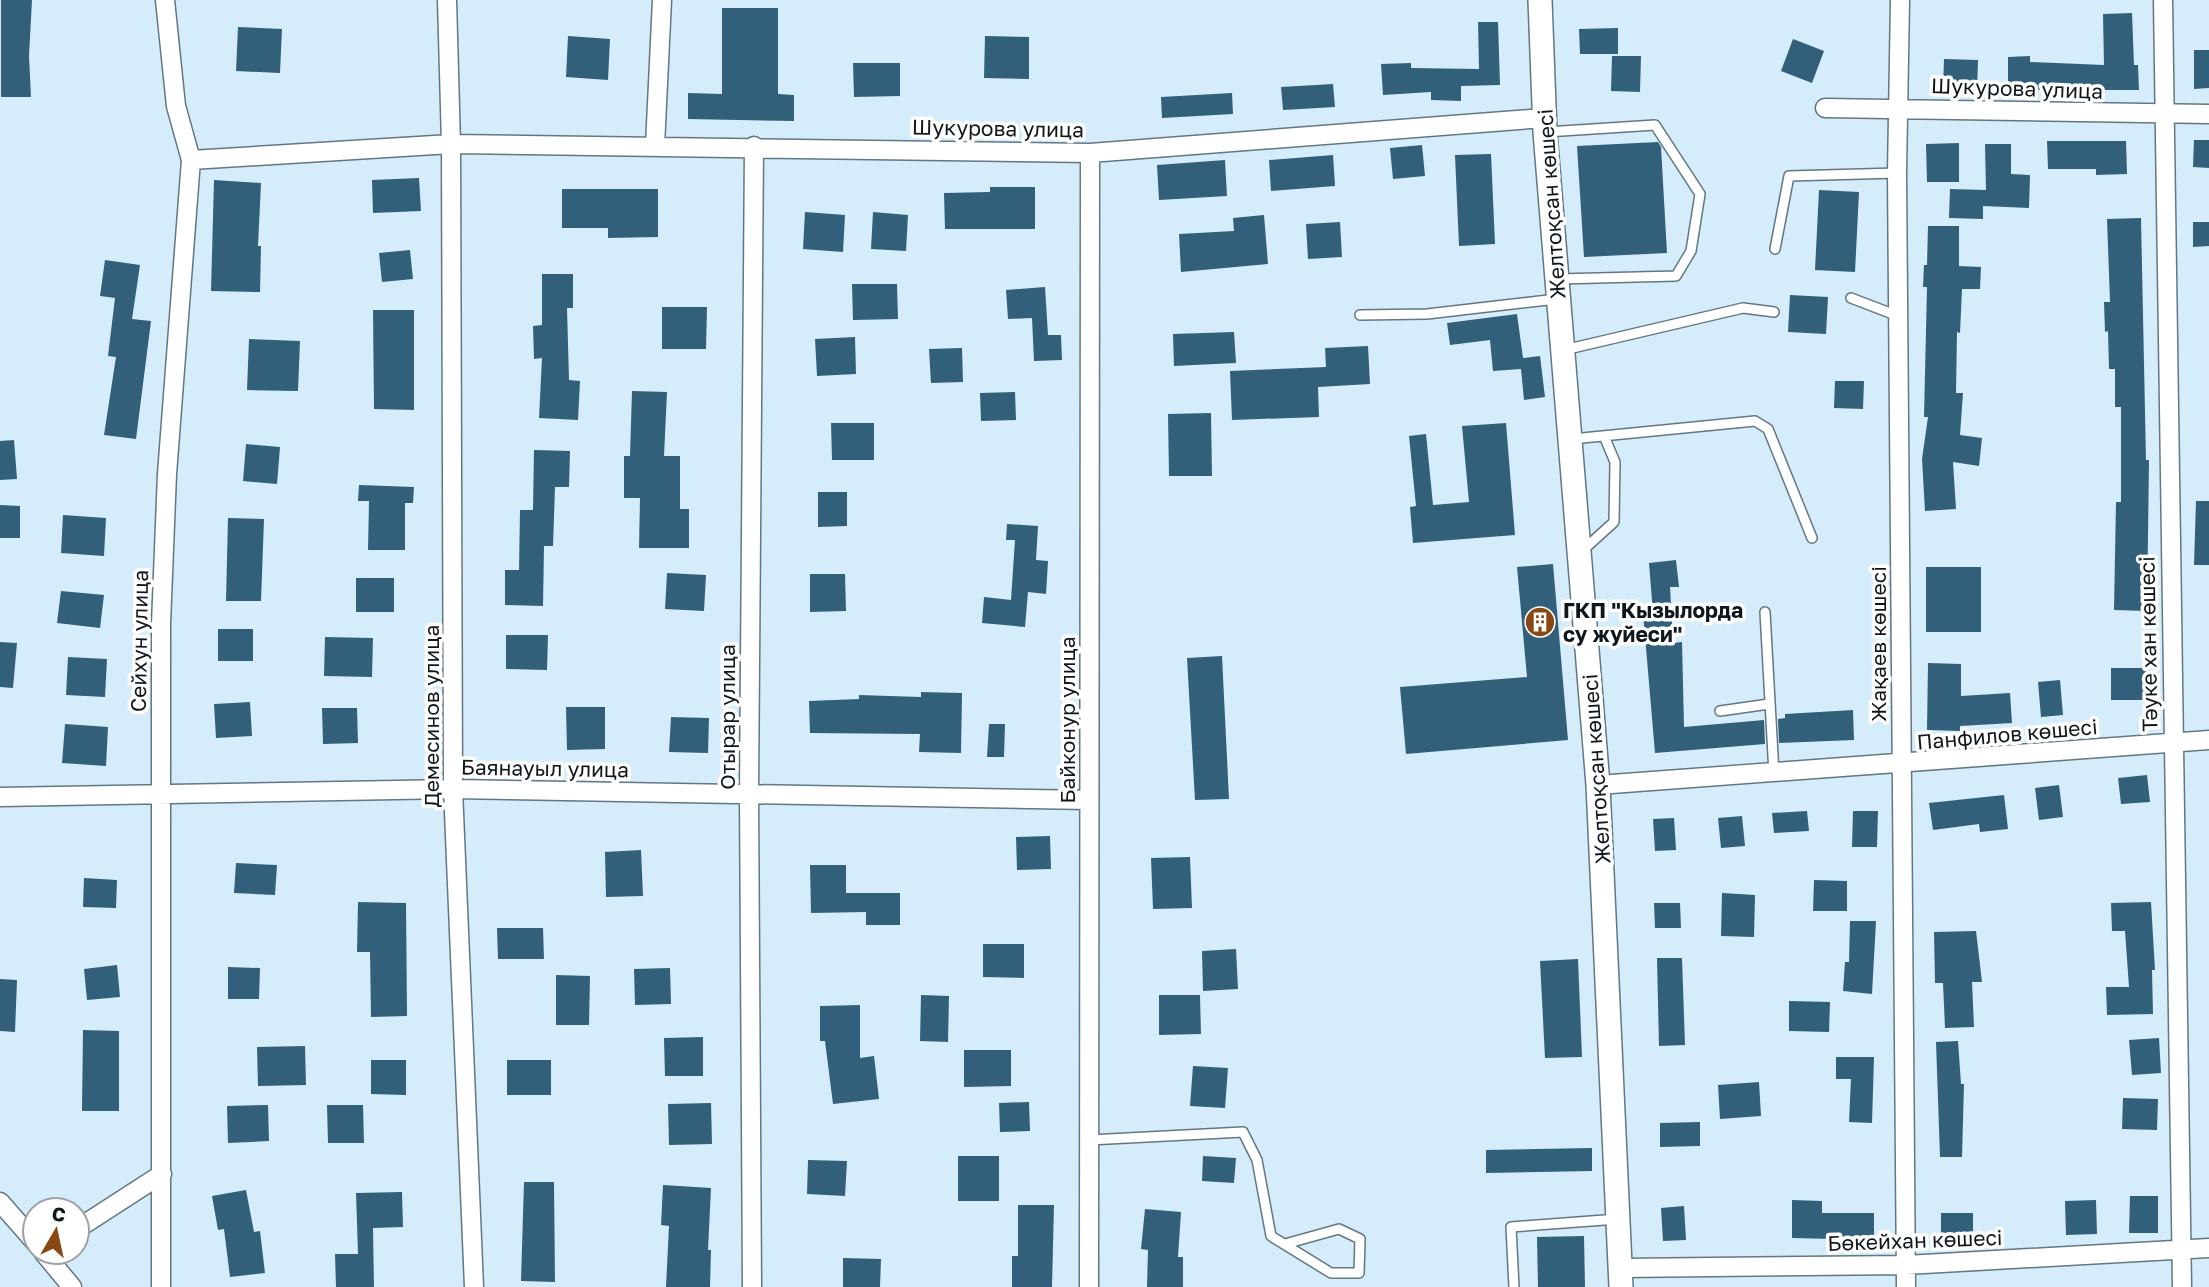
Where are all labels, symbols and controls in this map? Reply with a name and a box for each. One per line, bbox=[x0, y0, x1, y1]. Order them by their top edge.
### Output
street label: Шукурова улица bbox=[1930, 72, 2104, 104]
street label: Желтоқсан көшесі bbox=[1531, 108, 1571, 300]
street label: Шукурова улица bbox=[912, 113, 1084, 143]
street label: Тәуке хан көшесі bbox=[2133, 556, 2163, 732]
street label: Жақаев көшесі bbox=[1865, 566, 1891, 722]
street label: Сейхун улица bbox=[125, 570, 153, 712]
place label: ГКП "Кызылорда су жуйеси" bbox=[1563, 597, 1743, 647]
building icon: ГКП "Кызылорда су жуйеси" bbox=[1523, 605, 1557, 639]
street label: Демесинов улица bbox=[418, 625, 444, 807]
street label: Байконур улица bbox=[1054, 636, 1080, 804]
street label: Отырар улица bbox=[714, 644, 740, 790]
street label: Желтоқсан көшесі bbox=[1576, 673, 1616, 865]
street label: Панфилов көшесі bbox=[1916, 713, 2098, 755]
street label: Баянауыл улица bbox=[461, 754, 629, 782]
north arrow bbox=[21, 1196, 91, 1266]
text: С bbox=[50, 1201, 67, 1226]
street label: Бөкейхан көшесі bbox=[1827, 1224, 2003, 1256]

